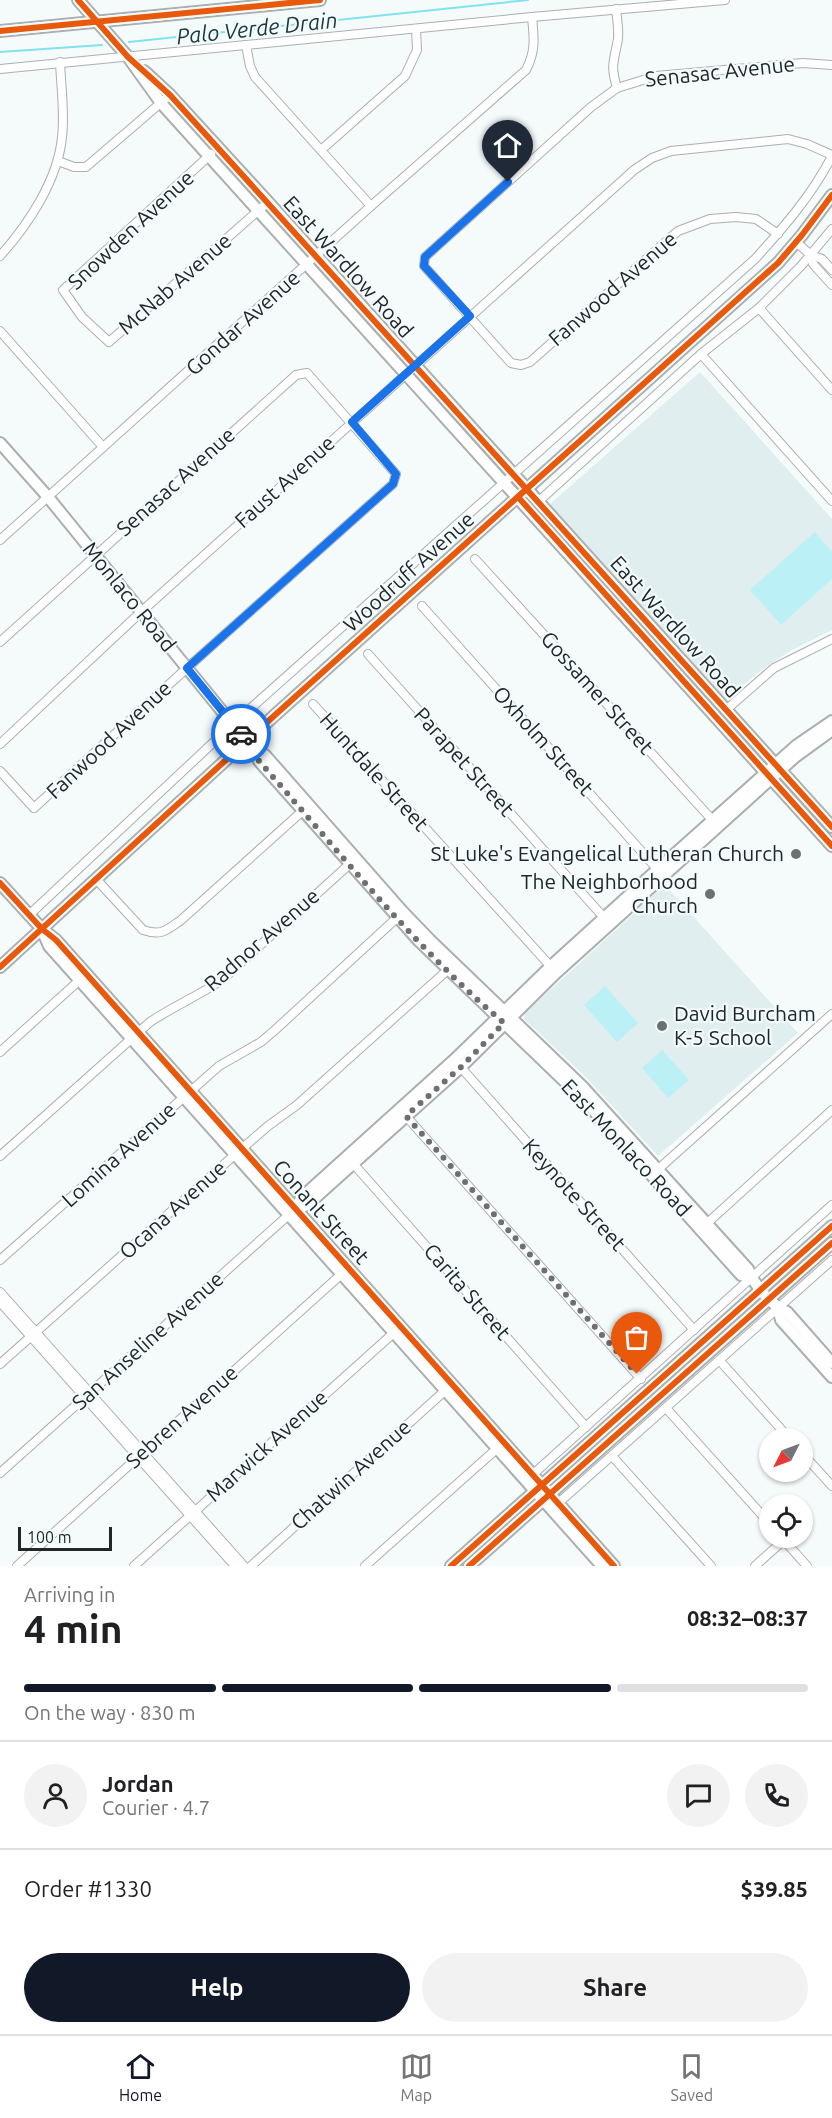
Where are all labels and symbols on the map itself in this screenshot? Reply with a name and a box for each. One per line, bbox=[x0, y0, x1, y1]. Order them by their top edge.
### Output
water label: Palo Verde Drain bbox=[175, 7, 339, 48]
street label: Senasac Avenue bbox=[644, 51, 796, 91]
pin bbox=[482, 120, 533, 182]
street label: Snowden Avenue bbox=[63, 165, 198, 294]
street label: East Wardlow Road bbox=[279, 191, 419, 342]
street label: Fanwood Avenue bbox=[543, 226, 681, 350]
street label: McNab Avenue bbox=[113, 228, 236, 339]
street label: Gondar Avenue bbox=[180, 265, 304, 380]
street label: Senasac Avenue bbox=[111, 422, 239, 541]
street label: Faust Avenue bbox=[229, 430, 339, 532]
street label: Woodruff Avenue bbox=[338, 506, 479, 636]
street label: Monlaco Road bbox=[78, 537, 181, 656]
street label: East Wardlow Road bbox=[606, 551, 746, 702]
street label: Gossamer Street bbox=[537, 626, 659, 758]
street label: Fanwood Avenue bbox=[41, 675, 176, 803]
street label: Oxholm Street bbox=[489, 681, 599, 800]
street label: Parapet Street bbox=[410, 702, 520, 820]
courier bbox=[211, 704, 271, 764]
street label: Huntdale Street bbox=[315, 707, 434, 835]
place label: St Luke's Evangelical Lutheran Church bbox=[430, 841, 784, 865]
marker: St Luke's Evangelical Lutheran Church bbox=[789, 847, 803, 861]
place label: The Neighborhood Church bbox=[521, 869, 698, 917]
street label: Radnor Avenue bbox=[199, 883, 324, 996]
marker: The Neighborhood Church bbox=[703, 887, 717, 901]
place label: David Burcham K-5 School bbox=[674, 1001, 816, 1049]
marker: David Burcham K-5 School bbox=[655, 1019, 669, 1033]
street label: East Monlaco Road bbox=[557, 1074, 696, 1221]
street label: Lomina Avenue bbox=[57, 1097, 180, 1212]
street label: Keynote Street bbox=[518, 1134, 631, 1255]
street label: Conant Street bbox=[269, 1154, 375, 1268]
street label: Ocana Avenue bbox=[114, 1155, 231, 1263]
street label: Carita Street bbox=[420, 1238, 516, 1344]
street label: San Anseline Avenue bbox=[67, 1266, 228, 1414]
pin bbox=[611, 1312, 662, 1374]
street label: Sebren Avenue bbox=[121, 1360, 242, 1473]
street label: Marwick Avenue bbox=[201, 1385, 332, 1506]
street label: Chatwin Avenue bbox=[285, 1414, 415, 1534]
north arrow bbox=[759, 1428, 813, 1482]
scale bar bbox=[18, 1524, 112, 1552]

